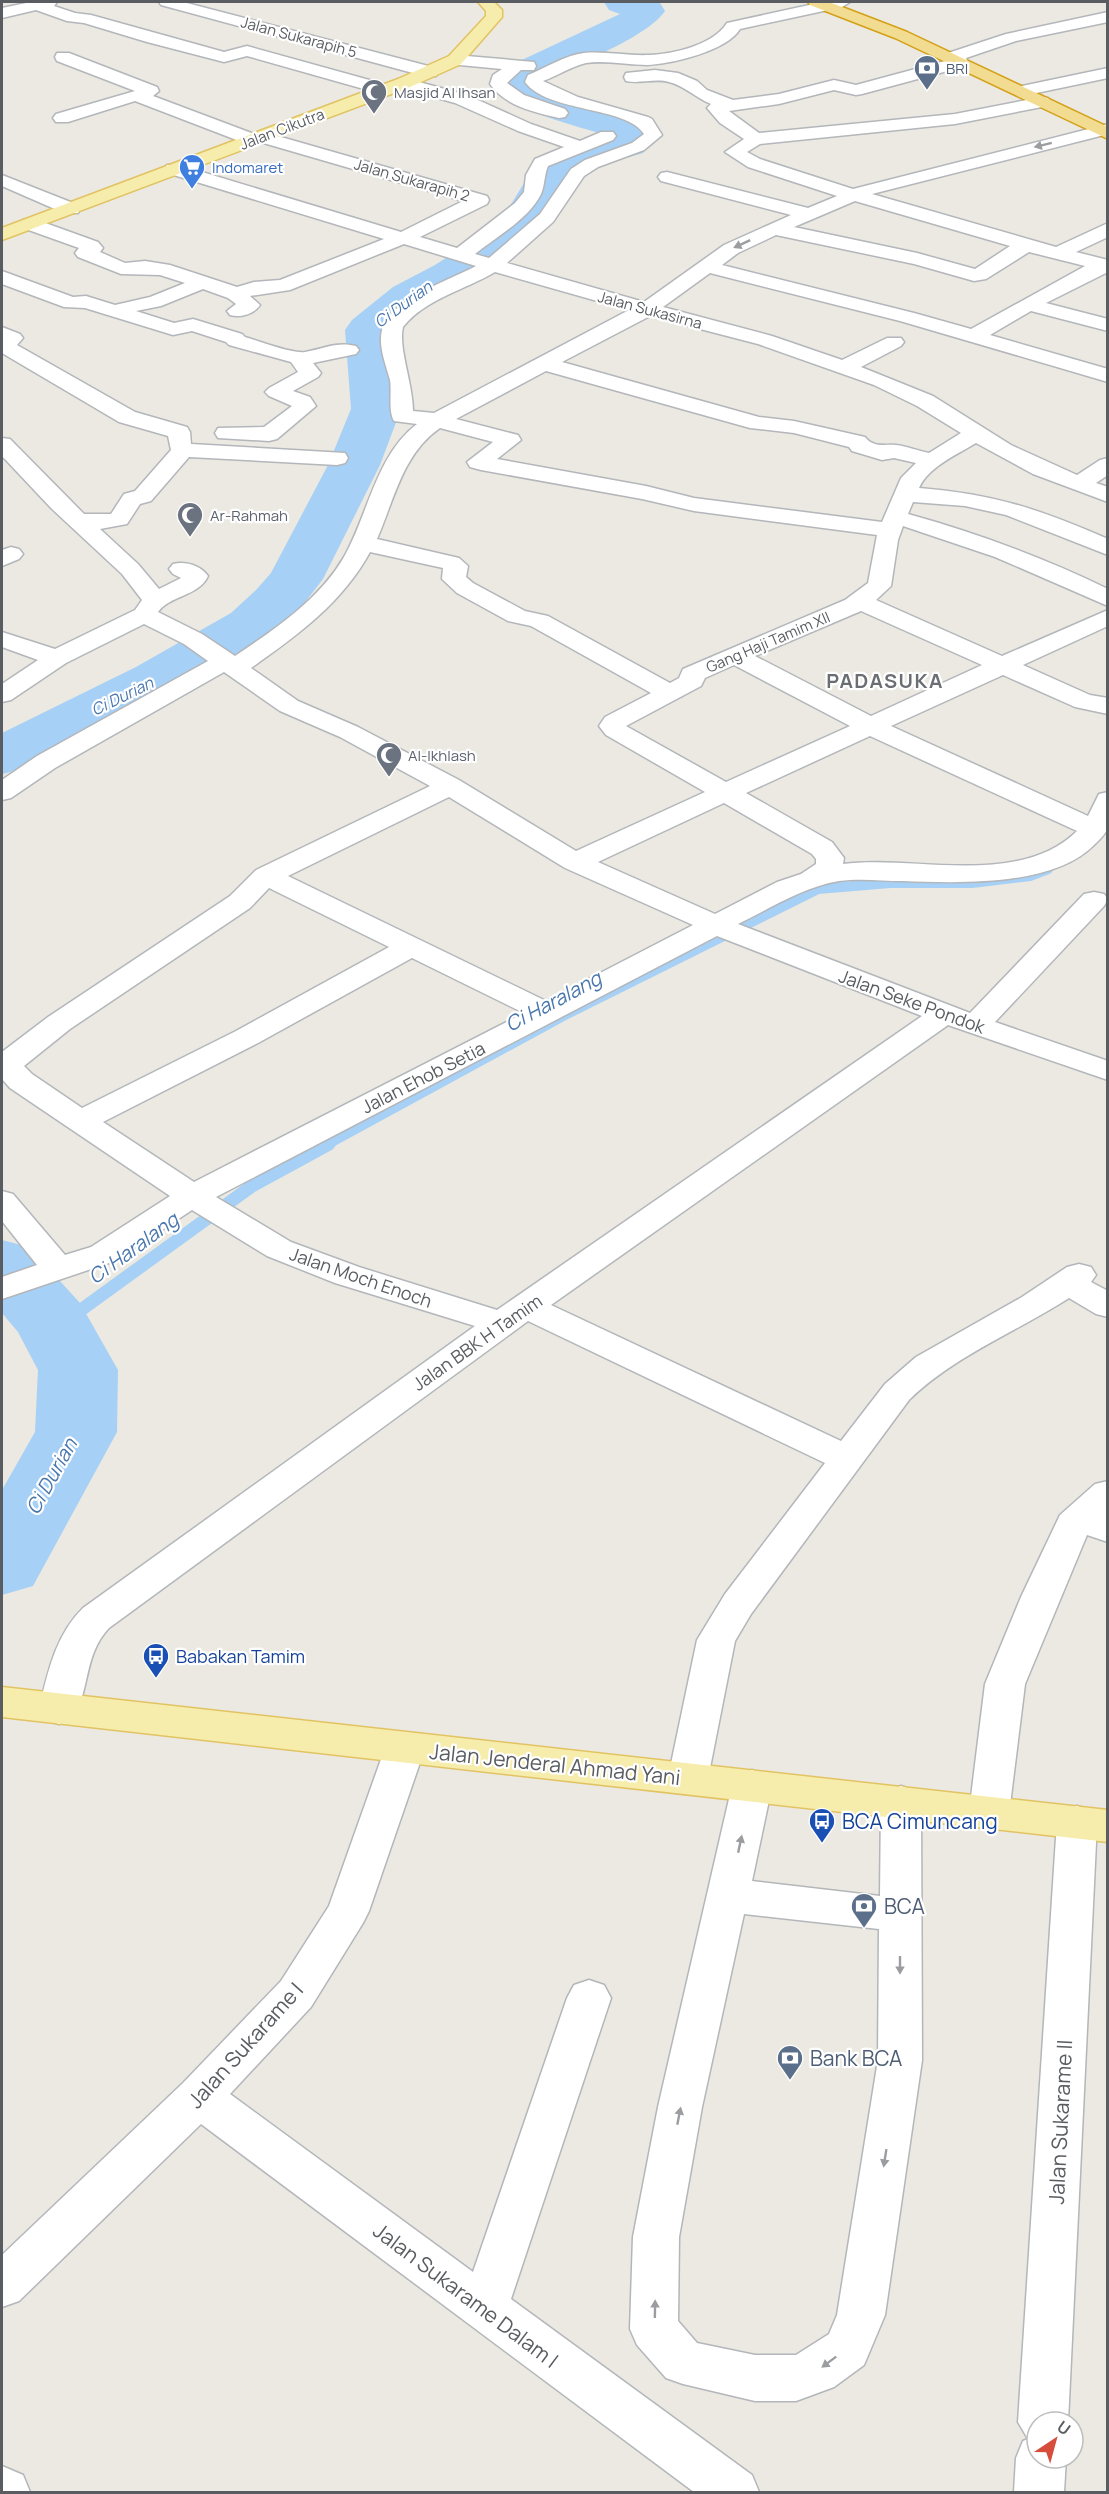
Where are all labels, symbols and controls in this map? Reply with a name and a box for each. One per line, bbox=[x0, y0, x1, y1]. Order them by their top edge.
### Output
street label: Jalan Sukarapih 5 bbox=[239, 11, 359, 63]
bank icon: BRI bbox=[912, 53, 942, 91]
place label: BRI bbox=[946, 58, 968, 79]
mosque icon: Masjid Al Ihsan bbox=[359, 77, 389, 115]
place label: Masjid Al Ihsan bbox=[394, 82, 496, 103]
street label: Jalan Cikutra bbox=[237, 103, 327, 155]
one-way arrow bbox=[1034, 140, 1053, 150]
supermarket icon: Indomaret bbox=[177, 152, 207, 190]
street label: Jalan Sukarapih 2 bbox=[352, 153, 472, 207]
place label: Indomaret bbox=[212, 157, 283, 178]
one-way arrow bbox=[734, 239, 751, 248]
water label: Ci Durian bbox=[370, 275, 437, 332]
street label: Jalan Sukasirna bbox=[596, 286, 704, 334]
mosque icon: Ar-Rahmah bbox=[175, 500, 205, 538]
place label: Ar-Rahmah bbox=[210, 505, 288, 526]
street label: Gang Haji Tamim XII bbox=[703, 606, 833, 678]
district label: PADASUKA bbox=[826, 667, 944, 694]
water label: Ci Durian bbox=[87, 671, 157, 720]
mosque icon: Al-Ikhlash bbox=[374, 740, 404, 778]
place label: Al-Ikhlash bbox=[408, 745, 476, 766]
water label: Ci Haralang bbox=[500, 963, 608, 1038]
street label: Jalan Seke Pondok bbox=[836, 963, 989, 1039]
street label: Jalan Ehob Setia bbox=[357, 1035, 489, 1119]
water label: Ci Haralang bbox=[83, 1205, 185, 1290]
street label: Jalan Moch Enoch bbox=[287, 1241, 435, 1313]
street label: Jalan BBK H Tamim bbox=[407, 1288, 547, 1396]
water label: Ci Durian bbox=[19, 1432, 84, 1519]
bus stop icon: Babakan Tamim bbox=[141, 1641, 171, 1679]
place label: Babakan Tamim bbox=[176, 1644, 305, 1668]
street label: Jalan Jenderal Ahmad Yani bbox=[428, 1737, 682, 1791]
bus stop icon: BCA Cimuncang bbox=[807, 1806, 837, 1844]
place label: BCA Cimuncang bbox=[842, 1807, 998, 1835]
one-way arrow bbox=[735, 1835, 745, 1853]
bank icon: BCA bbox=[849, 1891, 879, 1929]
place label: BCA bbox=[884, 1892, 925, 1920]
one-way arrow bbox=[896, 1955, 905, 1974]
street label: Jalan Sukarame I bbox=[181, 1976, 309, 2114]
street label: Jalan Sukarame II bbox=[1042, 2039, 1078, 2205]
bank icon: Bank BCA bbox=[775, 2043, 805, 2081]
place label: Bank BCA bbox=[810, 2044, 902, 2072]
one-way arrow bbox=[675, 2107, 684, 2126]
one-way arrow bbox=[880, 2149, 889, 2168]
street label: Jalan Sukarame Dalam I bbox=[368, 2216, 564, 2374]
one-way arrow bbox=[650, 2300, 659, 2319]
one-way arrow bbox=[822, 2356, 838, 2368]
north arrow bbox=[1025, 2410, 1085, 2470]
text: U bbox=[1053, 2416, 1075, 2440]

